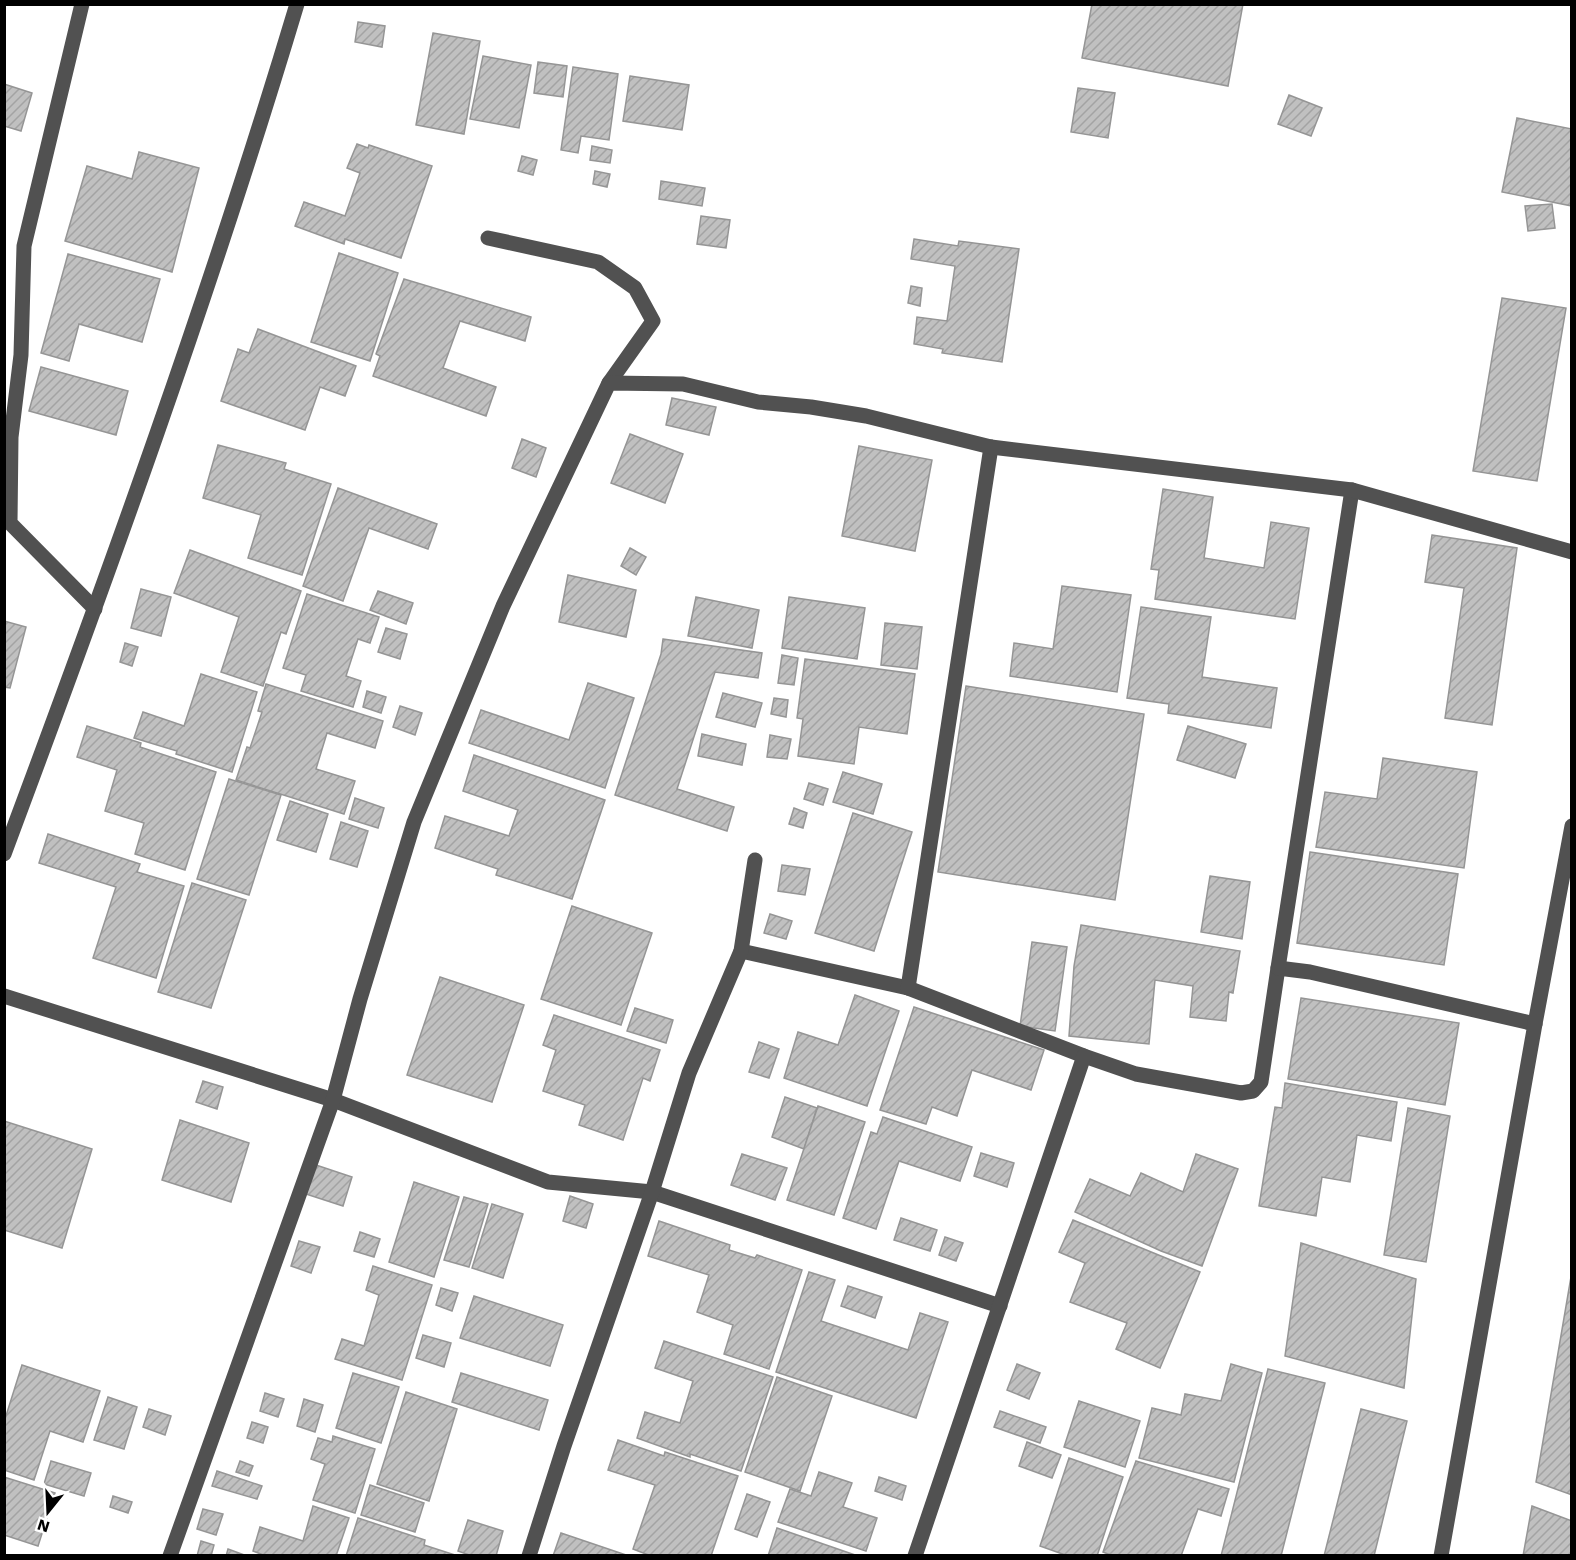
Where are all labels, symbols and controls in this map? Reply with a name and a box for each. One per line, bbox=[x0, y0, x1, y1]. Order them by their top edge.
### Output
north arrow bbox=[18, 1482, 78, 1542]
text: N bbox=[35, 1515, 52, 1537]

